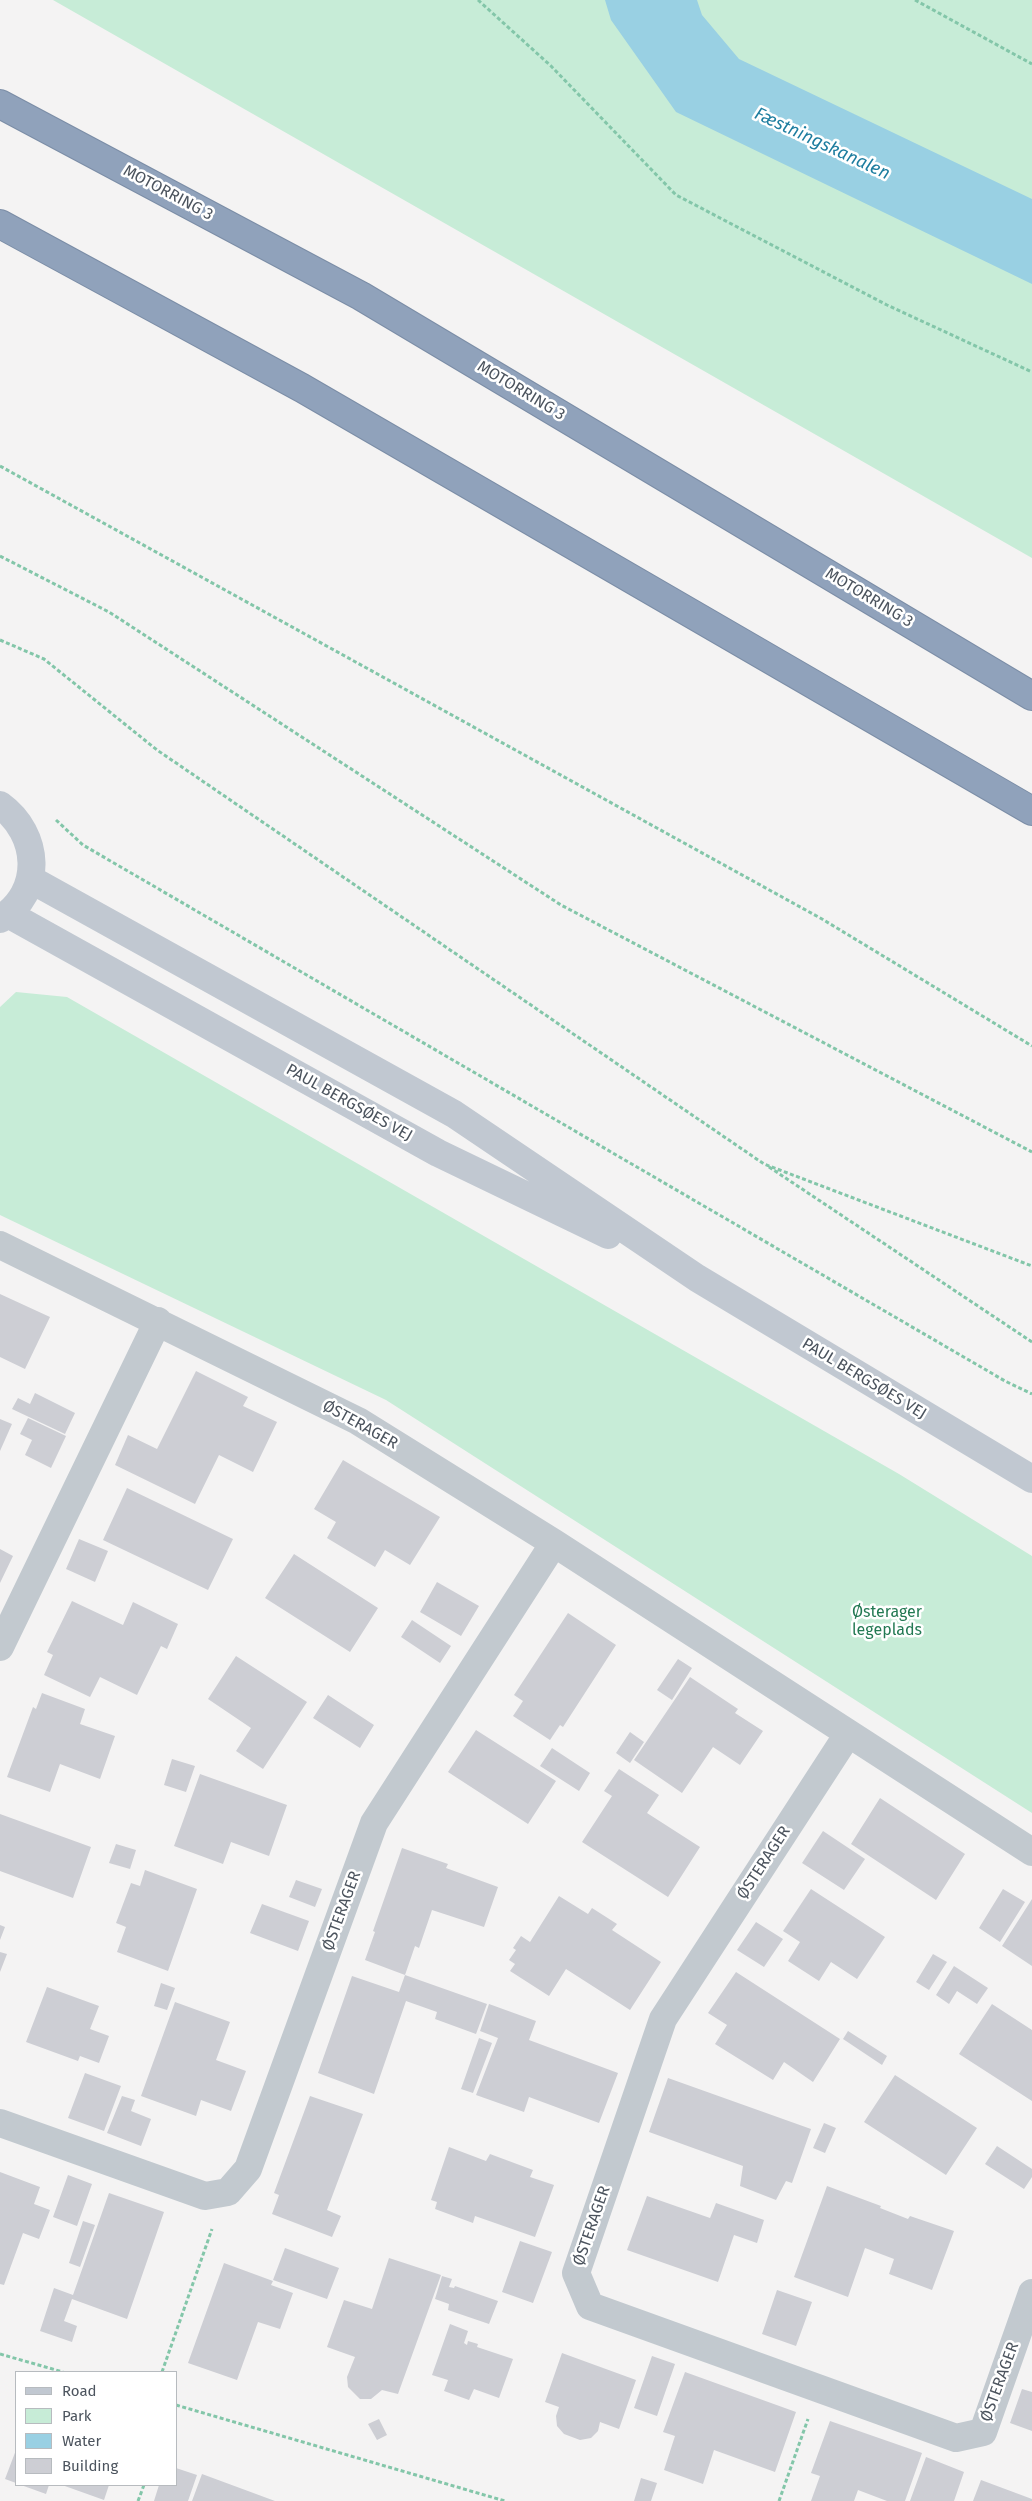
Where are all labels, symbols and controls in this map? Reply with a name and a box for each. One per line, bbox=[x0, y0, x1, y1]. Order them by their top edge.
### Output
water label: Fæstningskanalen bbox=[751, 103, 893, 185]
street label: MOTORRING 3 bbox=[120, 161, 216, 225]
street label: MOTORRING 3 bbox=[474, 357, 568, 425]
street label: MOTORRING 3 bbox=[822, 564, 916, 632]
street label: PAUL BERGSØES VEJ bbox=[282, 1060, 416, 1146]
street label: PAUL BERGSØES VEJ bbox=[798, 1334, 930, 1424]
street label: ØSTERAGER bbox=[319, 1396, 401, 1454]
park label: Østerager legeplads bbox=[852, 1603, 922, 1641]
street label: ØSTERAGER bbox=[733, 1823, 795, 1903]
street label: ØSTERAGER bbox=[319, 1869, 365, 1953]
street label: ØSTERAGER bbox=[569, 2183, 615, 2269]
street label: ØSTERAGER bbox=[977, 2340, 1023, 2424]
legend bbox=[15, 2371, 178, 2486]
text: Road bbox=[62, 2382, 97, 2400]
text: Park bbox=[62, 2407, 92, 2425]
text: Water bbox=[62, 2432, 101, 2450]
text: Building bbox=[62, 2457, 118, 2475]

